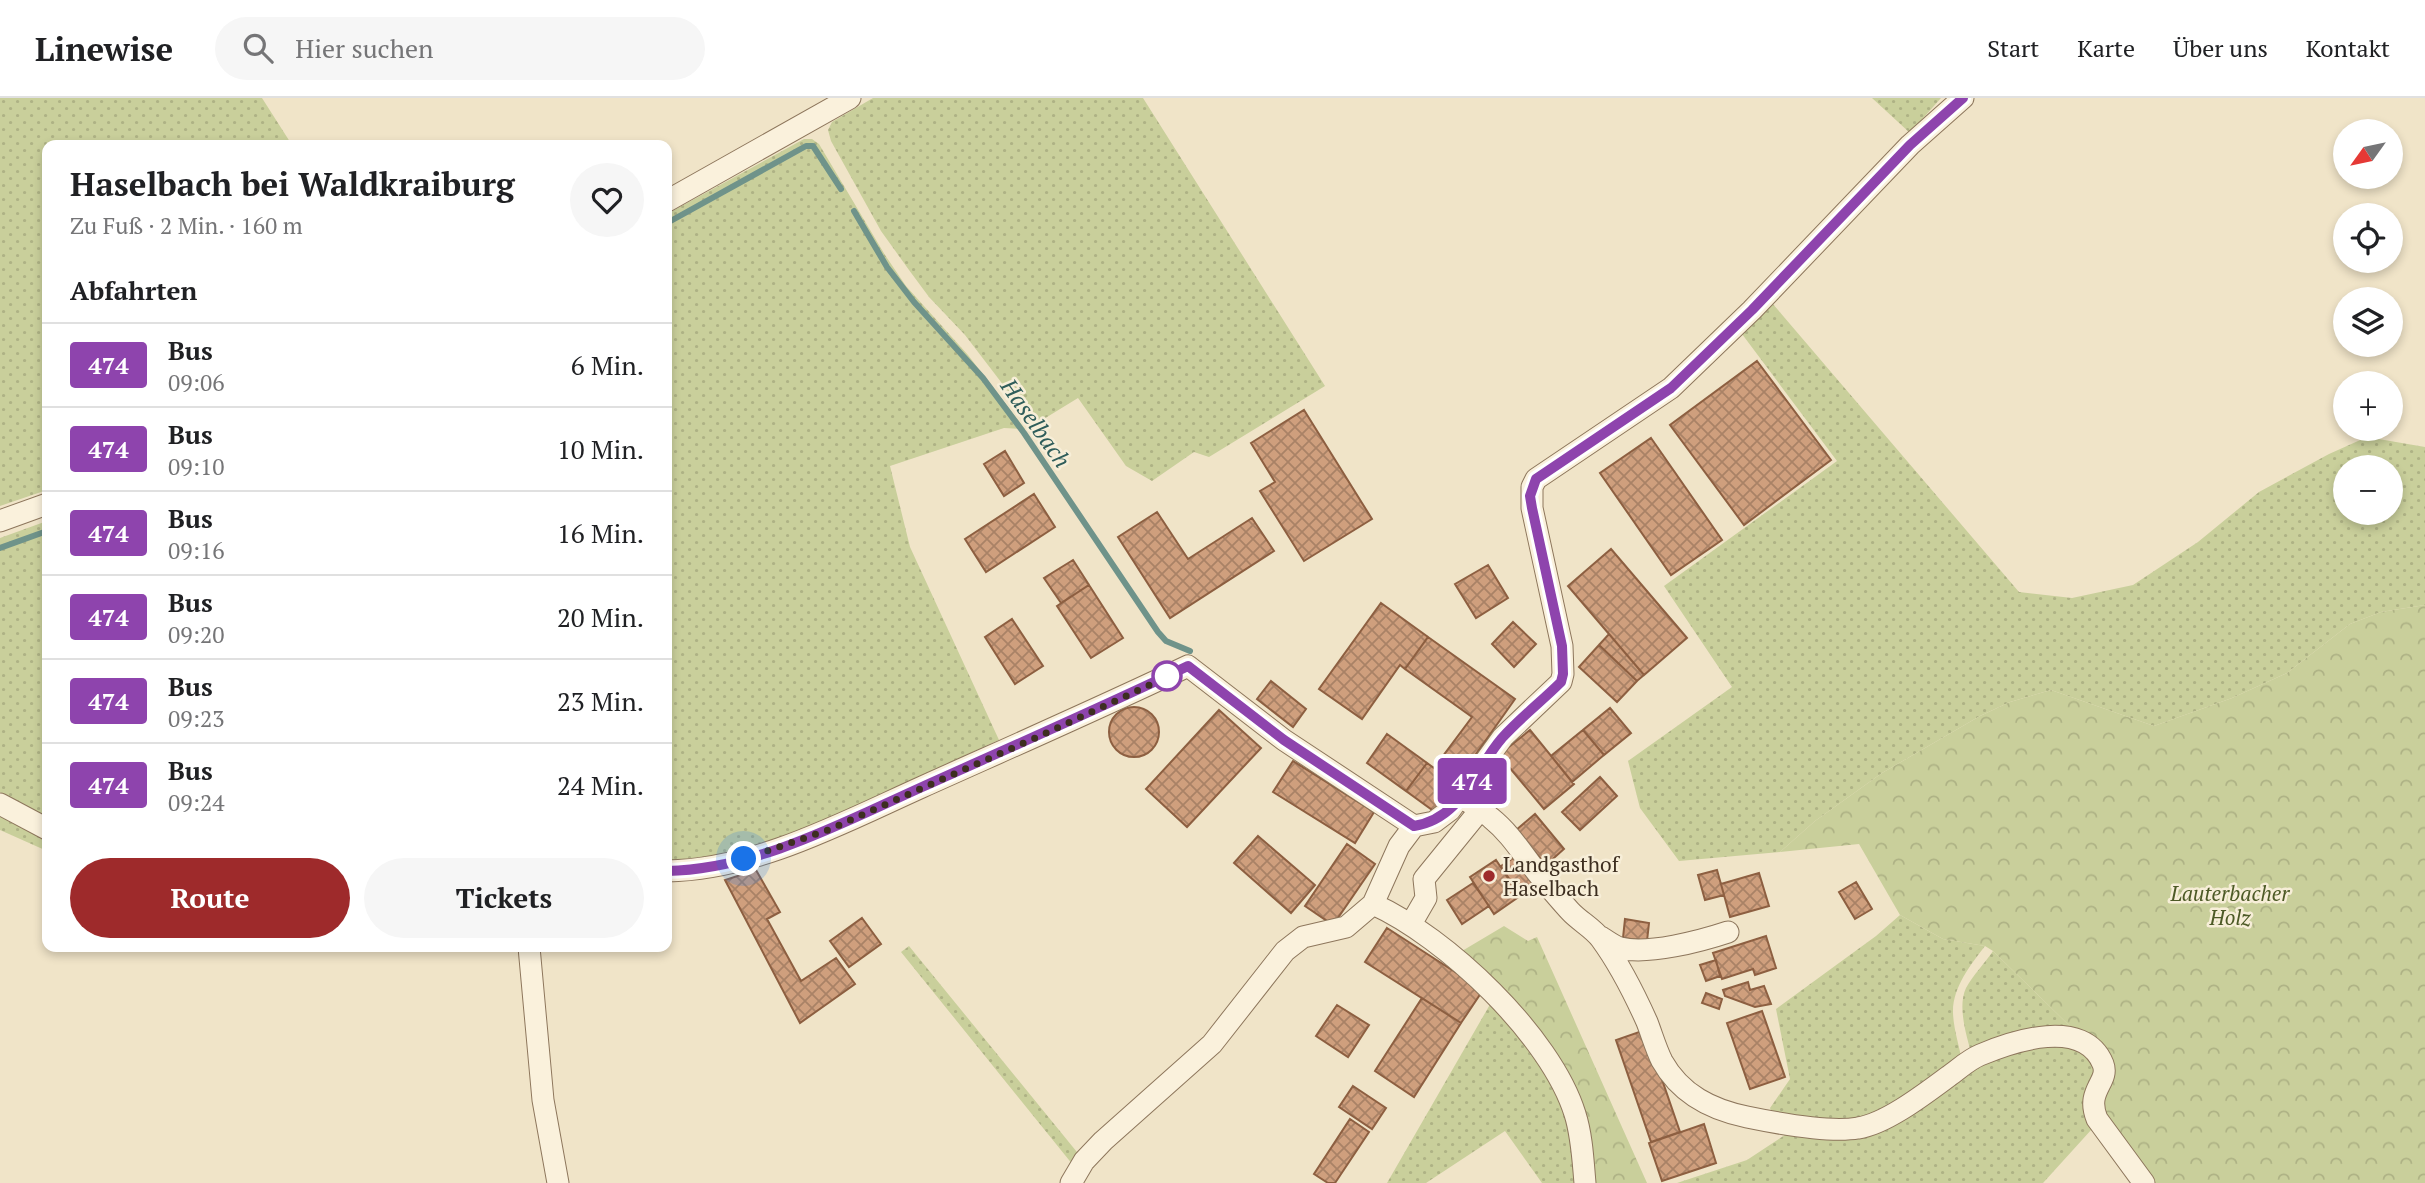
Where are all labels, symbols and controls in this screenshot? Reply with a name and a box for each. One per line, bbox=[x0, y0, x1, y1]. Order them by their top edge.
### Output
search box bbox=[215, 17, 705, 80]
text: Linewise bbox=[35, 27, 173, 70]
icon: search bbox=[239, 29, 277, 67]
text: Hier suchen bbox=[295, 31, 433, 65]
text: Start bbox=[1987, 32, 2039, 64]
text: Karte bbox=[2077, 32, 2135, 64]
text: Über uns bbox=[2173, 32, 2268, 64]
text: Kontakt bbox=[2306, 32, 2390, 64]
north arrow bbox=[2333, 119, 2403, 189]
map controls bbox=[2333, 119, 2403, 525]
text: Haselbach bei Waldkraiburg bbox=[70, 162, 515, 205]
button: heart bbox=[570, 163, 644, 237]
button: locate bbox=[2333, 203, 2403, 273]
text: Zu Fuß · 2 Min. · 160 m bbox=[70, 210, 303, 241]
text: Abfahrten bbox=[70, 273, 197, 307]
button: layers bbox=[2333, 287, 2403, 357]
text: Bus bbox=[168, 333, 213, 367]
text: 6 Min. bbox=[571, 348, 644, 382]
text: 474 bbox=[88, 349, 129, 381]
text: 09:06 bbox=[168, 367, 225, 398]
button: + bbox=[2333, 371, 2403, 441]
water label: Haselbach bbox=[993, 372, 1078, 474]
text: Bus bbox=[168, 417, 213, 451]
text: 10 Min. bbox=[557, 432, 644, 466]
text: 474 bbox=[88, 433, 129, 465]
text: 09:10 bbox=[168, 451, 225, 482]
button: − bbox=[2333, 455, 2403, 525]
text: Bus bbox=[168, 501, 213, 535]
text: 16 Min. bbox=[557, 516, 644, 550]
text: 474 bbox=[88, 517, 129, 549]
text: 09:16 bbox=[168, 535, 225, 566]
text: Bus bbox=[168, 585, 213, 619]
text: 20 Min. bbox=[557, 600, 644, 634]
text: 474 bbox=[88, 601, 129, 633]
text: 09:20 bbox=[168, 619, 225, 650]
unlabelled marker bbox=[1152, 661, 1182, 691]
text: Bus bbox=[168, 669, 213, 703]
text: 23 Min. bbox=[557, 684, 644, 718]
text: 474 bbox=[88, 685, 129, 717]
text: 09:23 bbox=[168, 703, 225, 734]
text: Bus bbox=[168, 753, 213, 787]
line badge: 474 bbox=[1432, 758, 1512, 804]
text: 474 bbox=[1452, 765, 1492, 797]
text: 24 Min. bbox=[557, 768, 644, 802]
text: 474 bbox=[88, 769, 129, 801]
text: 09:24 bbox=[168, 787, 225, 818]
your location bbox=[726, 841, 761, 876]
place label: Landgasthof Haselbach bbox=[1503, 850, 1621, 902]
button: Route bbox=[70, 858, 350, 938]
button: Tickets bbox=[364, 858, 644, 938]
marker: Landgasthof Haselbach bbox=[1481, 868, 1497, 884]
park label: Lauterbacher Holz bbox=[2170, 879, 2290, 931]

